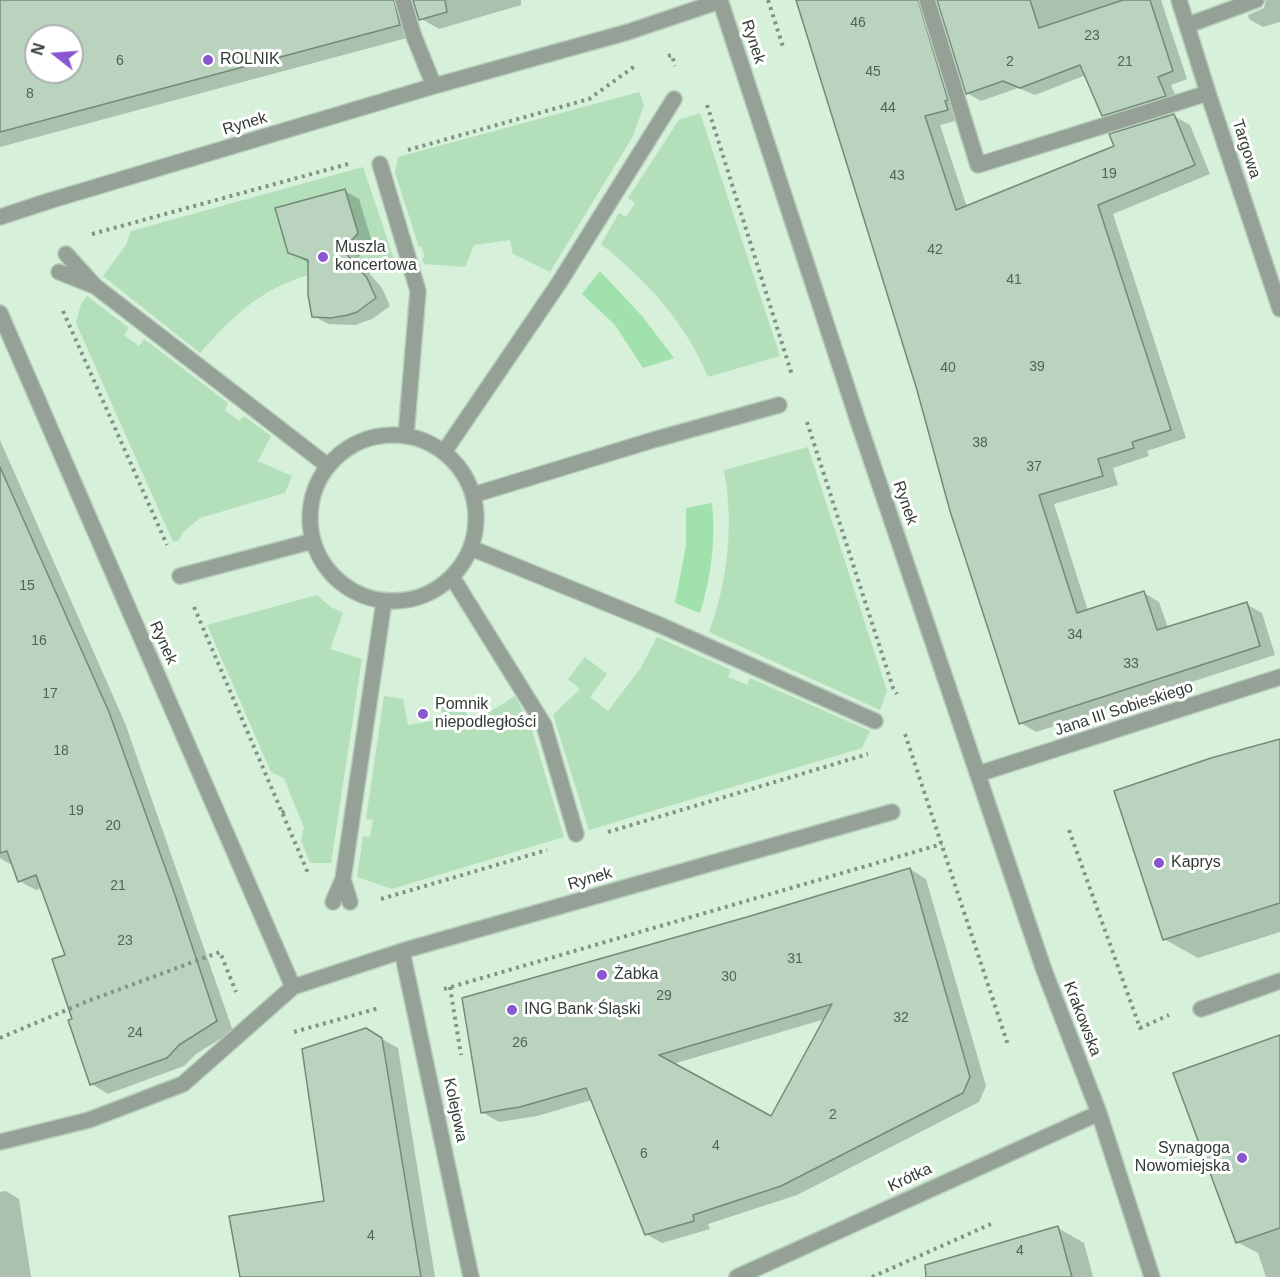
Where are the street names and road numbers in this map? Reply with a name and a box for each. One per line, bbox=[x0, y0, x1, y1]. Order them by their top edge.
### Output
street label: Rynek bbox=[737, 17, 769, 67]
street label: Rynek bbox=[221, 108, 269, 140]
street label: Targowa bbox=[1228, 117, 1264, 181]
street label: Rynek bbox=[889, 478, 921, 528]
street label: Rynek bbox=[145, 618, 181, 668]
street label: Jana III Sobieskiego bbox=[1053, 678, 1195, 740]
street label: Rynek bbox=[566, 864, 614, 894]
street label: Krakowska bbox=[1059, 979, 1105, 1059]
street label: Kolejowa bbox=[439, 1076, 471, 1144]
street label: Krótka bbox=[885, 1160, 935, 1196]

